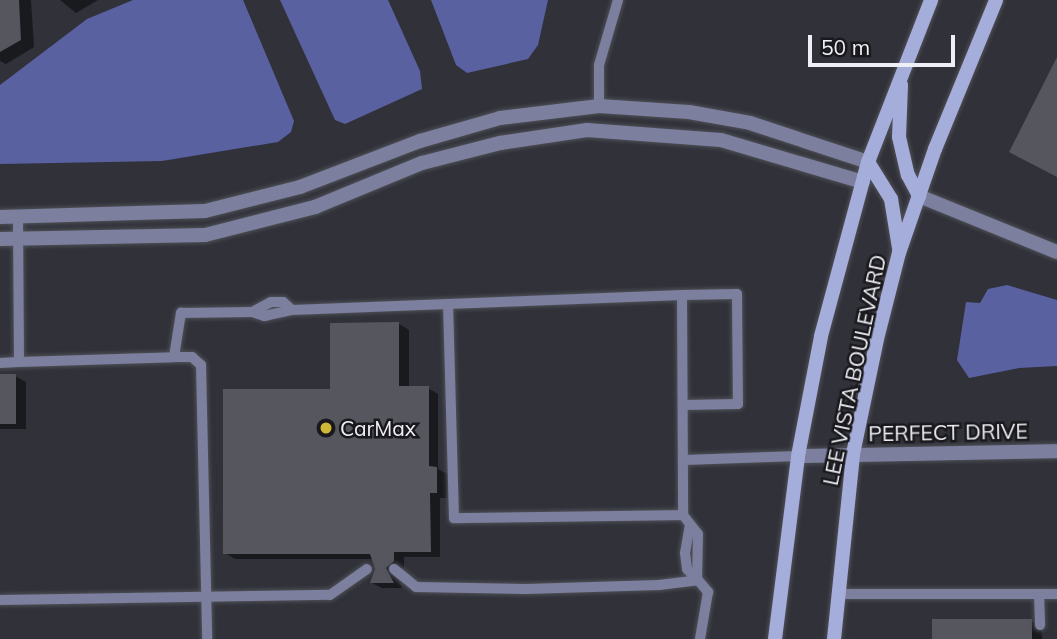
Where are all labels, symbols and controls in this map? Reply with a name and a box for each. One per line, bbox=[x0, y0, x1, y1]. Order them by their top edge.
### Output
scale bar bbox=[812, 21, 959, 65]
text: 50 m bbox=[821, 34, 870, 60]
street label: LEE VISTA BOULEVARD bbox=[817, 252, 891, 488]
place label: CarMax bbox=[340, 415, 416, 441]
street label: PERFECT DRIVE bbox=[868, 418, 1028, 446]
marker: CarMax bbox=[318, 420, 334, 436]

